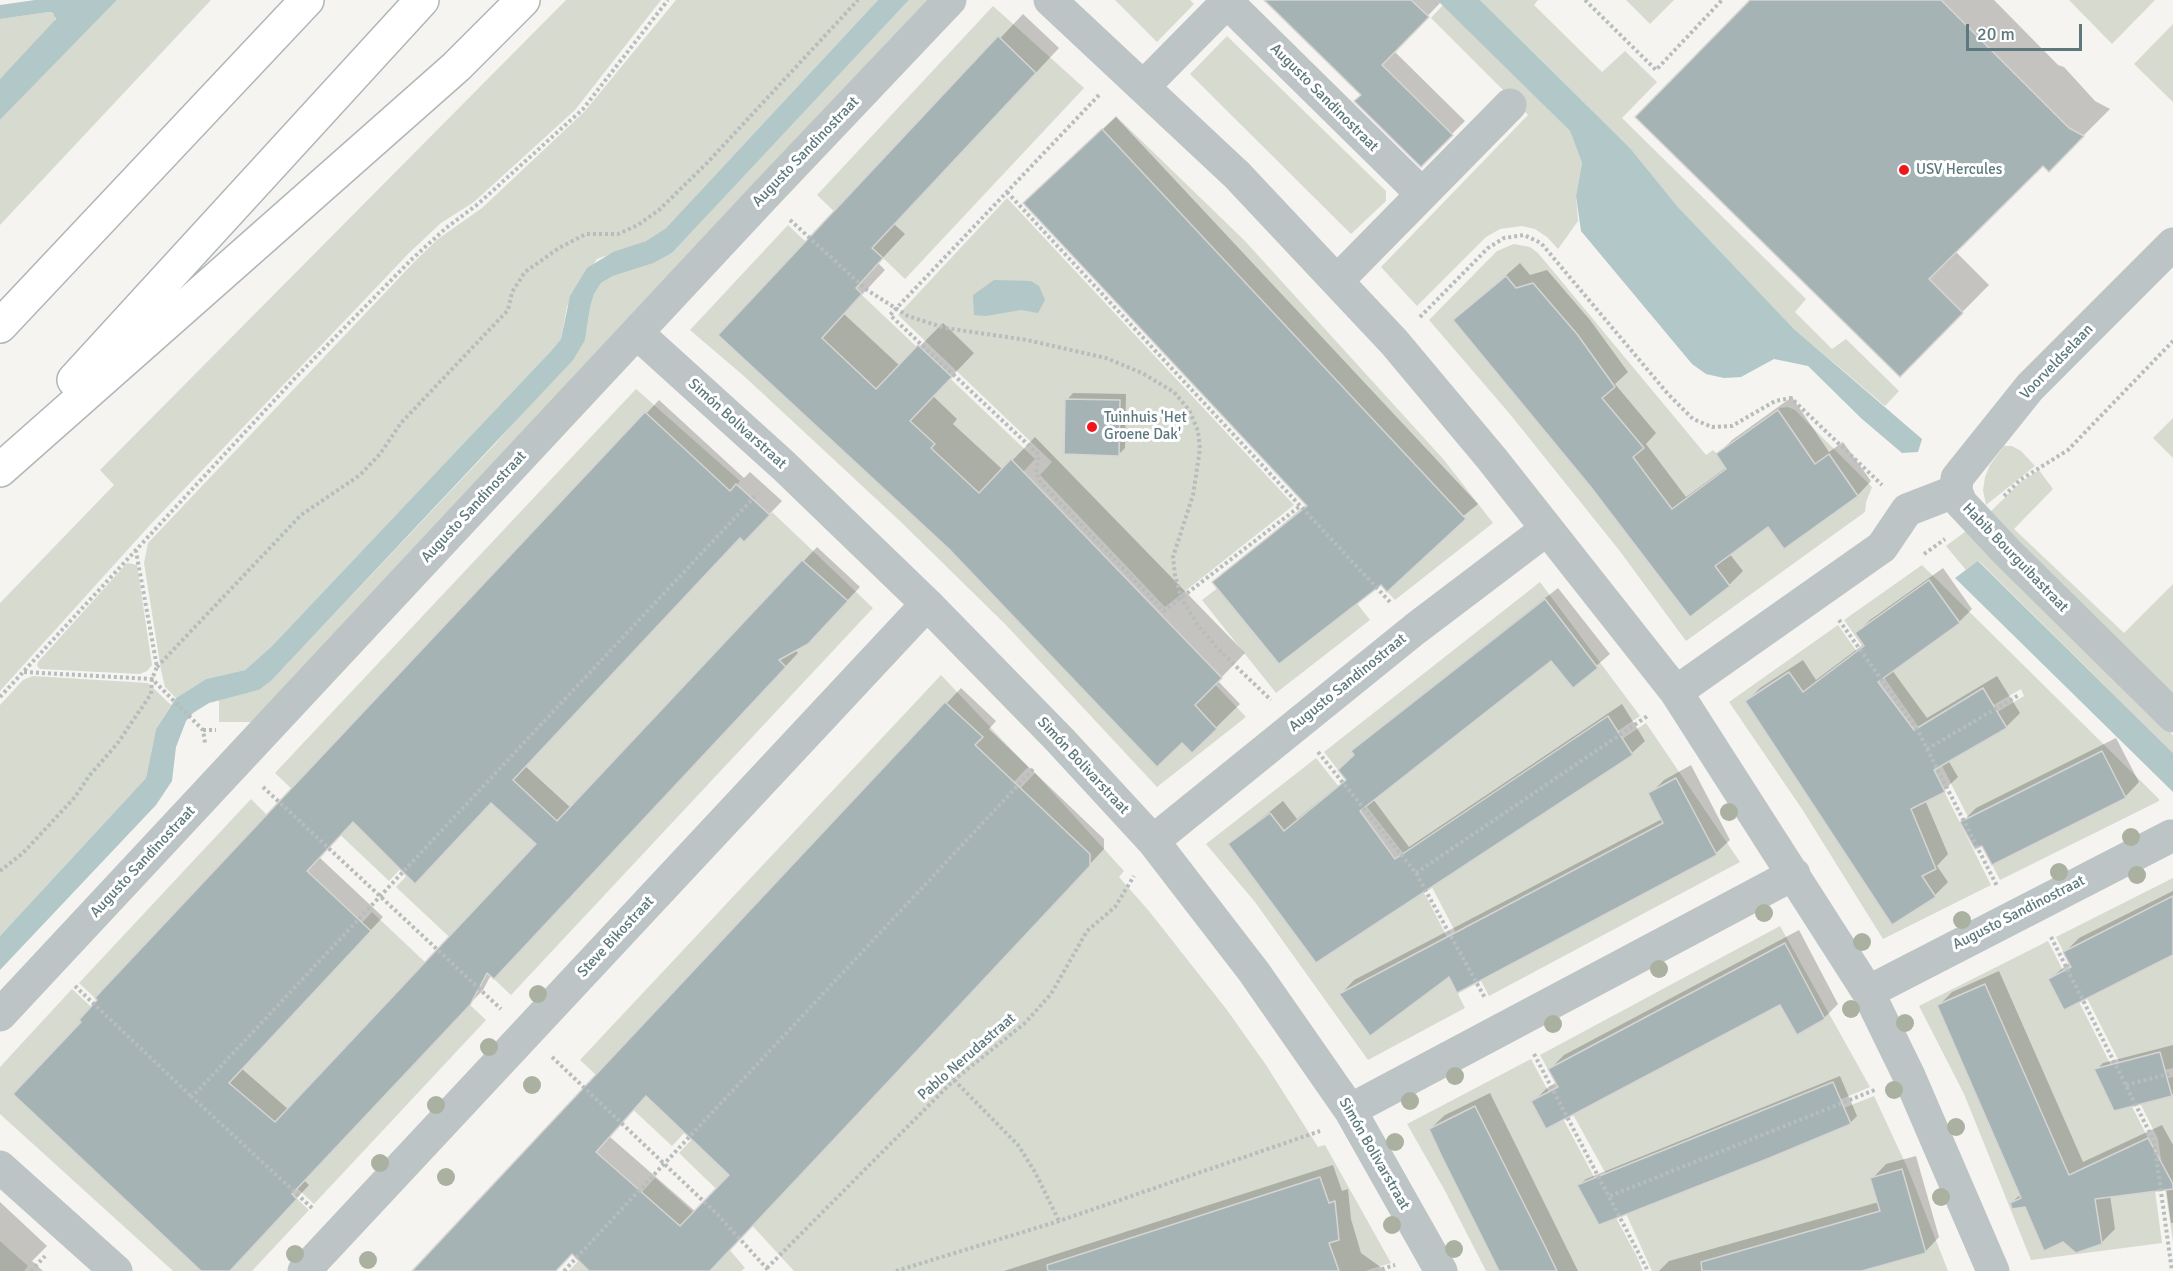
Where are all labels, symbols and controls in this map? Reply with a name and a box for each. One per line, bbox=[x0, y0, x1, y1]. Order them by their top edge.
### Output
scale bar bbox=[1969, 12, 2084, 50]
text: 20 m bbox=[1977, 23, 2015, 45]
street label: Augusto Sandinostraat bbox=[1266, 40, 1382, 156]
street label: Augusto Sandinostraat bbox=[749, 93, 863, 211]
place label: USV Hercules bbox=[1916, 161, 2002, 179]
marker: USV Hercules bbox=[1897, 163, 1911, 177]
street label: Voorveldselaan bbox=[2017, 321, 2097, 403]
street label: Simón Bolivarstraat bbox=[684, 375, 790, 473]
place label: Tuinhuis 'Het Groene Dak' bbox=[1104, 409, 1187, 444]
marker: Tuinhuis 'Het Groene Dak' bbox=[1085, 420, 1099, 434]
street label: Augusto Sandinostraat bbox=[418, 448, 530, 566]
street label: Habib Bourguibastraat bbox=[1958, 500, 2072, 616]
street label: Augusto Sandinostraat bbox=[1286, 630, 1410, 736]
street label: Simón Bolivarstraat bbox=[1033, 714, 1133, 818]
street label: Augusto Sandinostraat bbox=[87, 803, 199, 921]
street label: Augusto Sandinostraat bbox=[1950, 872, 2088, 954]
street label: Steve Bikostraat bbox=[574, 893, 658, 981]
street label: Pablo Nerudastraat bbox=[914, 1010, 1020, 1104]
street label: Simón Bolivarstraat bbox=[1335, 1095, 1413, 1213]

